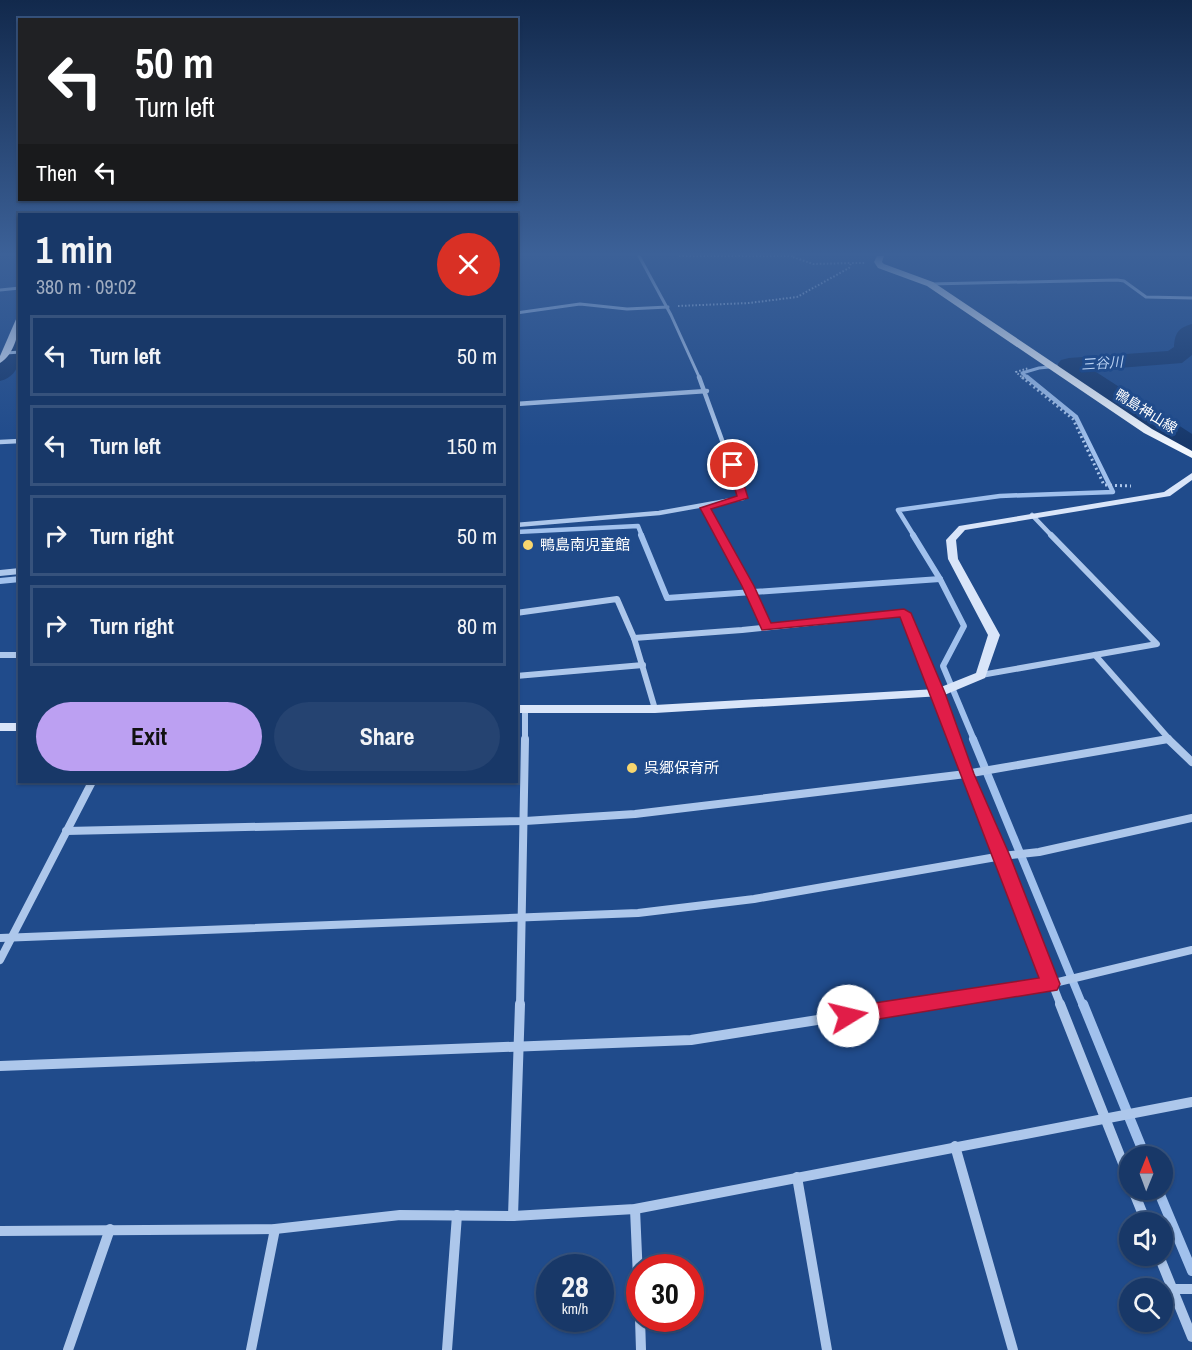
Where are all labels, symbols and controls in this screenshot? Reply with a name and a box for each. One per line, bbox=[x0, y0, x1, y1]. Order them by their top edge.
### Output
text: 50 m bbox=[135, 35, 214, 91]
icon: left bbox=[36, 42, 114, 120]
text: Turn left bbox=[135, 89, 214, 125]
icon: left bbox=[89, 156, 122, 189]
text: Then bbox=[36, 158, 77, 188]
text: 1 min bbox=[36, 226, 113, 274]
button: close bbox=[437, 233, 500, 296]
text: 380 m · 09:02 bbox=[36, 273, 136, 300]
icon: left bbox=[39, 339, 72, 372]
text: Turn left bbox=[90, 341, 161, 371]
text: 50 m bbox=[457, 341, 497, 371]
water label: 三谷川 bbox=[1080, 352, 1126, 373]
street label: 鴨島神山線 bbox=[1112, 385, 1180, 437]
icon: left bbox=[39, 429, 72, 462]
text: Turn left bbox=[90, 431, 161, 461]
text: 150 m bbox=[447, 431, 497, 461]
pin bbox=[707, 439, 758, 490]
icon: arrive bbox=[716, 448, 749, 481]
icon: right bbox=[39, 519, 72, 552]
text: Turn right bbox=[90, 521, 174, 551]
text: 50 m bbox=[457, 521, 497, 551]
place label: 鴨島南児童館 bbox=[540, 534, 630, 555]
marker: 鴨島南児童館 bbox=[521, 538, 535, 552]
icon: right bbox=[39, 609, 72, 642]
text: Turn right bbox=[90, 611, 174, 641]
text: 80 m bbox=[457, 611, 497, 641]
button: Exit bbox=[36, 702, 262, 771]
button: Share bbox=[274, 702, 500, 771]
place label: 呉郷保育所 bbox=[644, 757, 719, 778]
marker: 呉郷保育所 bbox=[625, 761, 639, 775]
position arrow bbox=[816, 984, 880, 1048]
north arrow bbox=[1119, 1146, 1173, 1200]
map controls bbox=[1119, 1146, 1173, 1332]
button: sound bbox=[1119, 1212, 1173, 1266]
speed limit sign: 30 bbox=[626, 1254, 704, 1332]
text: 28 bbox=[561, 1266, 589, 1306]
button: search bbox=[1119, 1278, 1173, 1332]
text: km/h bbox=[562, 1298, 588, 1319]

